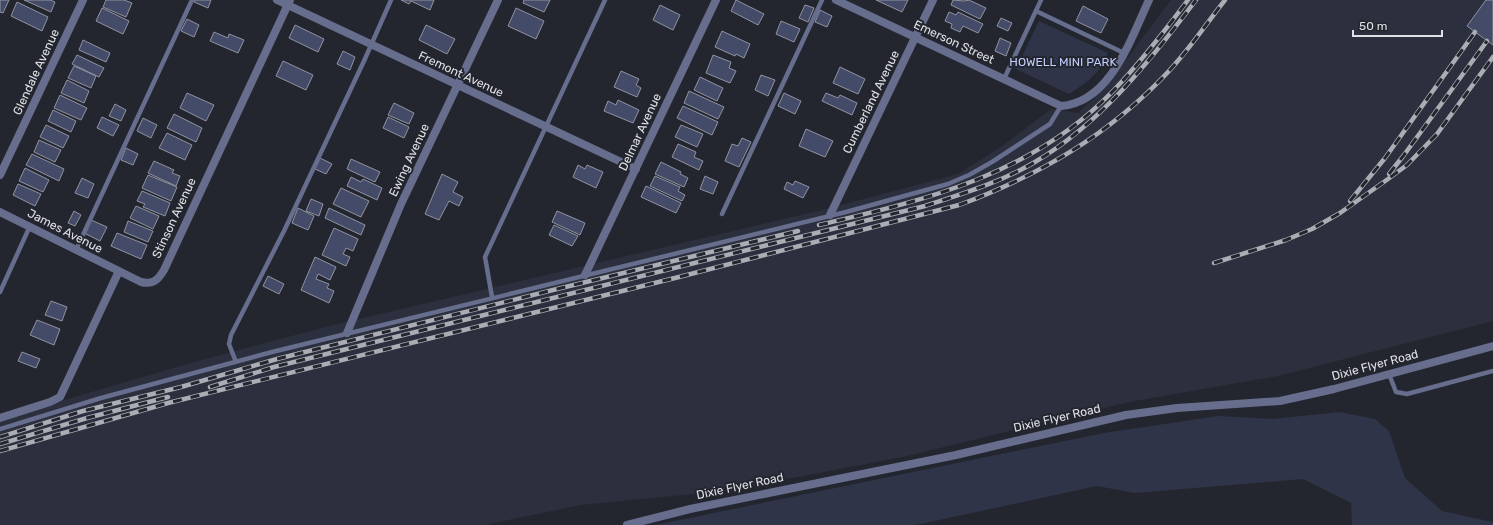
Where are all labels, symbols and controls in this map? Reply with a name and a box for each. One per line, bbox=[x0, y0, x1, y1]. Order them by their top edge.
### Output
scale bar bbox=[1353, 12, 1442, 38]
street label: Emerson Street bbox=[912, 17, 997, 67]
text: 50 m bbox=[1359, 19, 1387, 33]
street label: Glendale Avenue bbox=[10, 27, 62, 117]
street label: Fremont Avenue bbox=[416, 48, 506, 100]
street label: Cumberland Avenue bbox=[840, 48, 902, 156]
park label: HOWELL MINI PARK bbox=[1009, 55, 1117, 69]
street label: Delmar Avenue bbox=[616, 91, 664, 173]
street label: Ewing Avenue bbox=[386, 121, 432, 199]
street label: Stinson Avenue bbox=[149, 175, 199, 261]
street label: James Avenue bbox=[25, 206, 105, 256]
street label: Dixie Flyer Road bbox=[1330, 347, 1420, 383]
street label: Dixie Flyer Road bbox=[1012, 401, 1102, 435]
street label: Dixie Flyer Road bbox=[695, 470, 785, 502]

